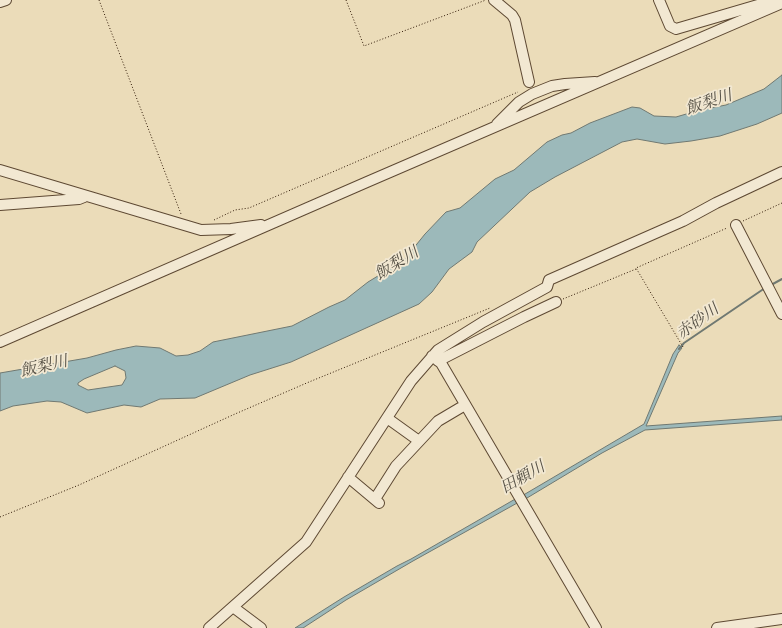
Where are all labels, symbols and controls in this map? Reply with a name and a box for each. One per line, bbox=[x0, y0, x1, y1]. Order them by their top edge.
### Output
water label: 飯梨川 bbox=[683, 86, 735, 120]
water label: 飯梨川 bbox=[372, 243, 422, 285]
water label: 赤砂川 bbox=[673, 300, 723, 344]
water label: 飯梨川 bbox=[18, 352, 70, 382]
water label: 田頼川 bbox=[497, 458, 549, 498]

